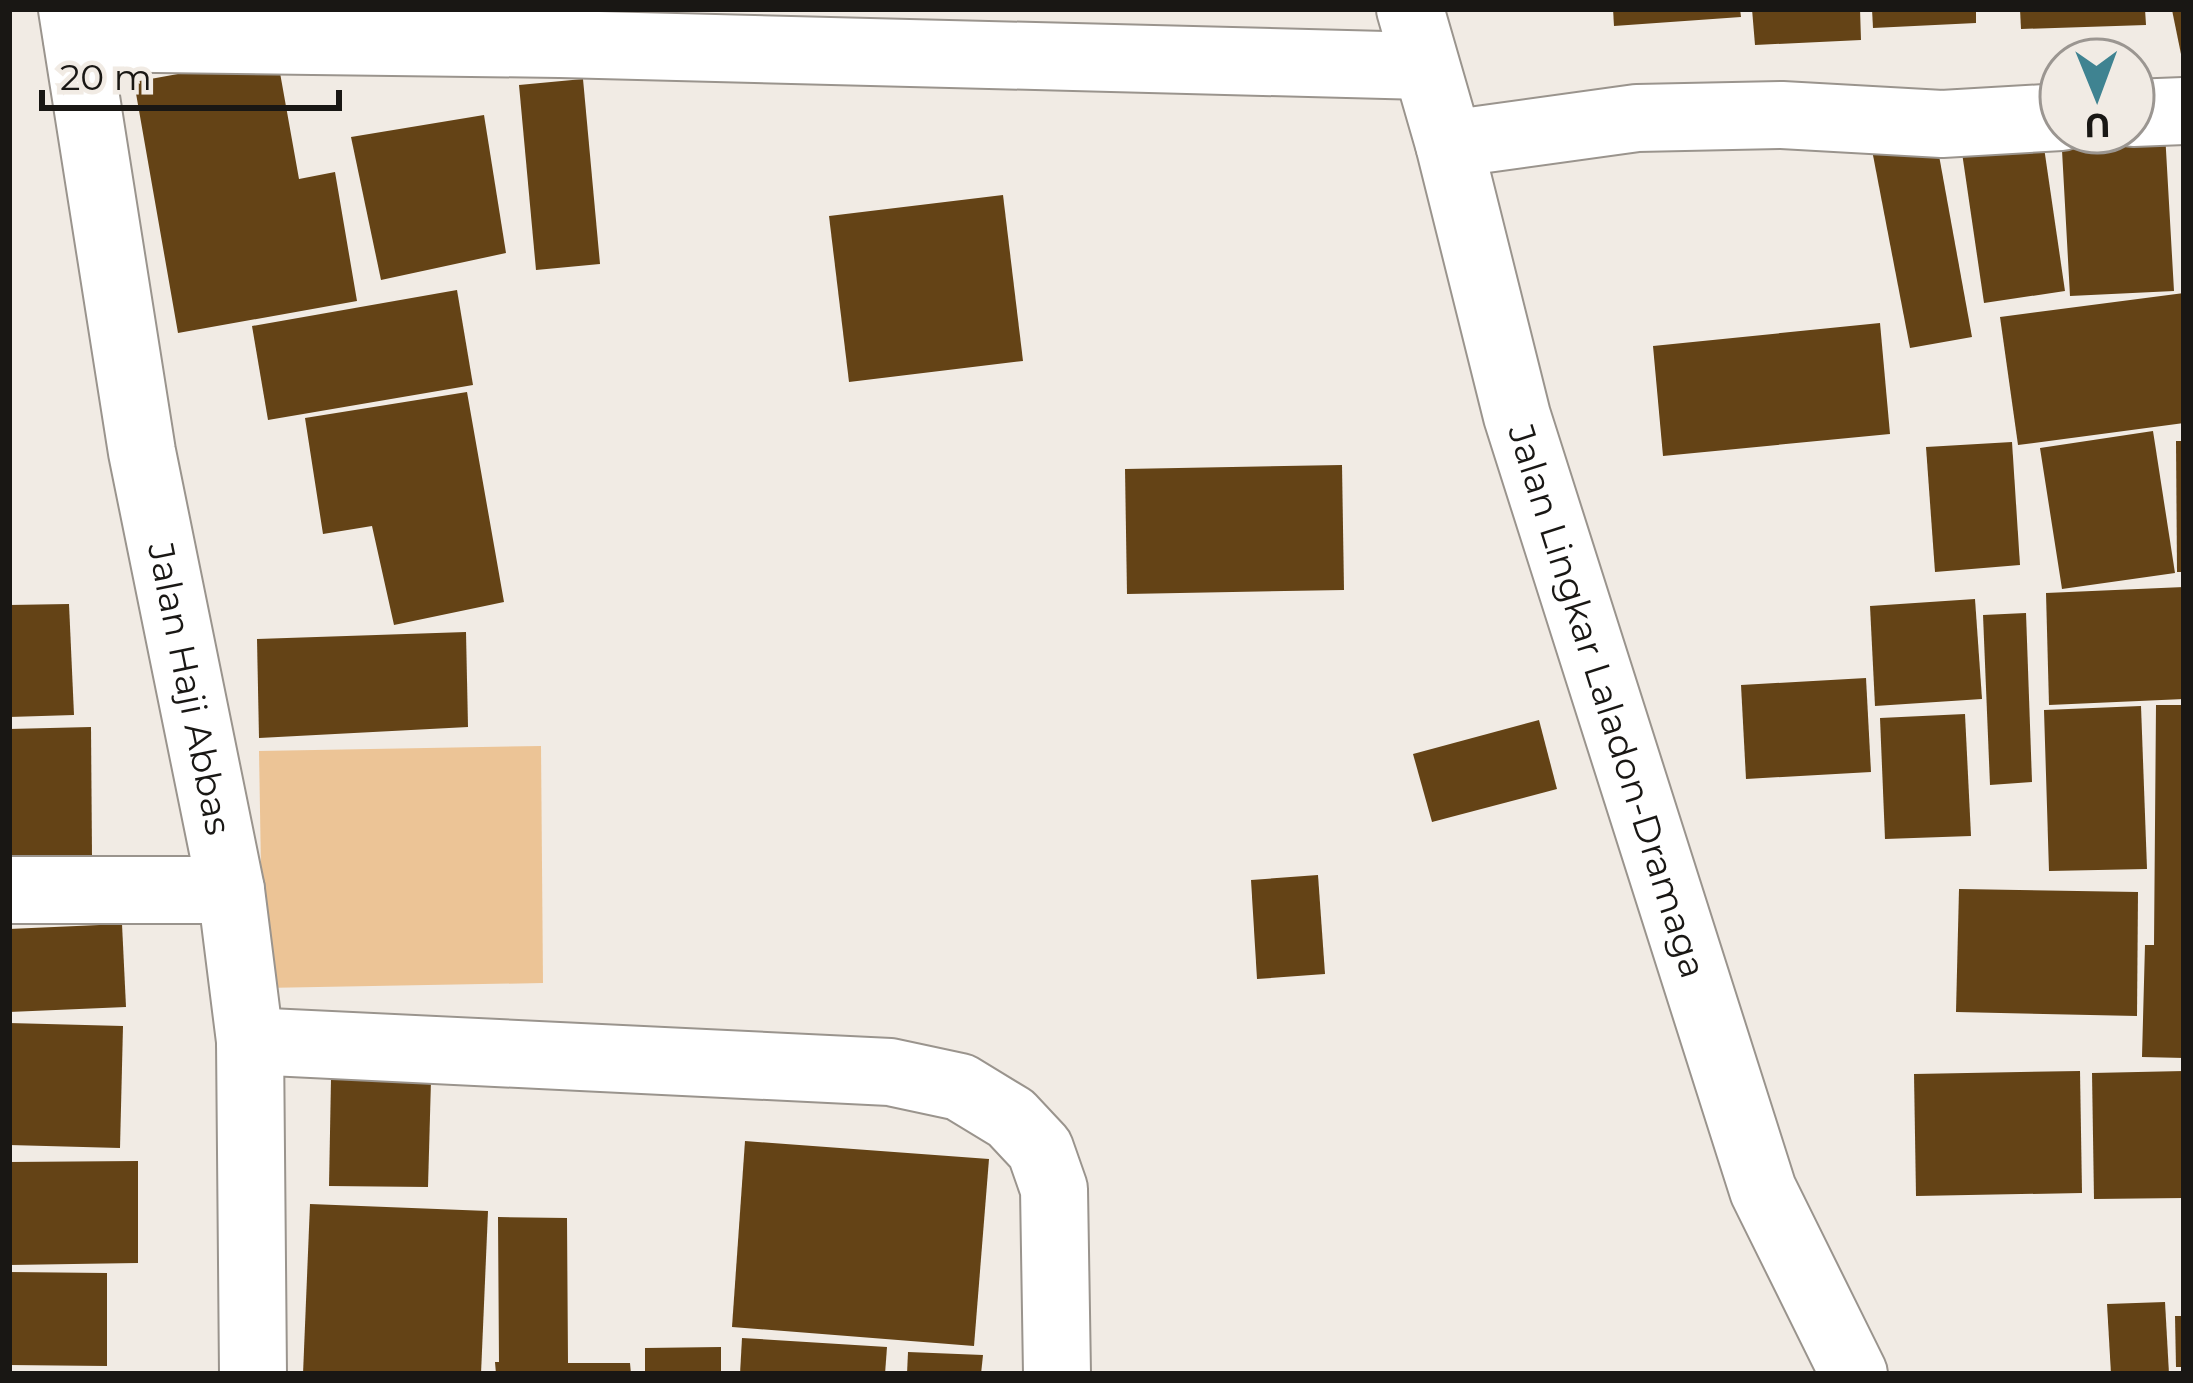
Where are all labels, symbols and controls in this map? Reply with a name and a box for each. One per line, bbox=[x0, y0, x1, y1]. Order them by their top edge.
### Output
scale bar bbox=[42, 36, 339, 110]
north arrow bbox=[2037, 36, 2157, 156]
text: 20 m bbox=[60, 55, 152, 99]
text: U bbox=[2084, 106, 2111, 146]
street label: Jalan Lingkar Laladon-Dramaga bbox=[1499, 418, 1716, 983]
street label: Jalan Haji Abbas bbox=[139, 538, 241, 839]

